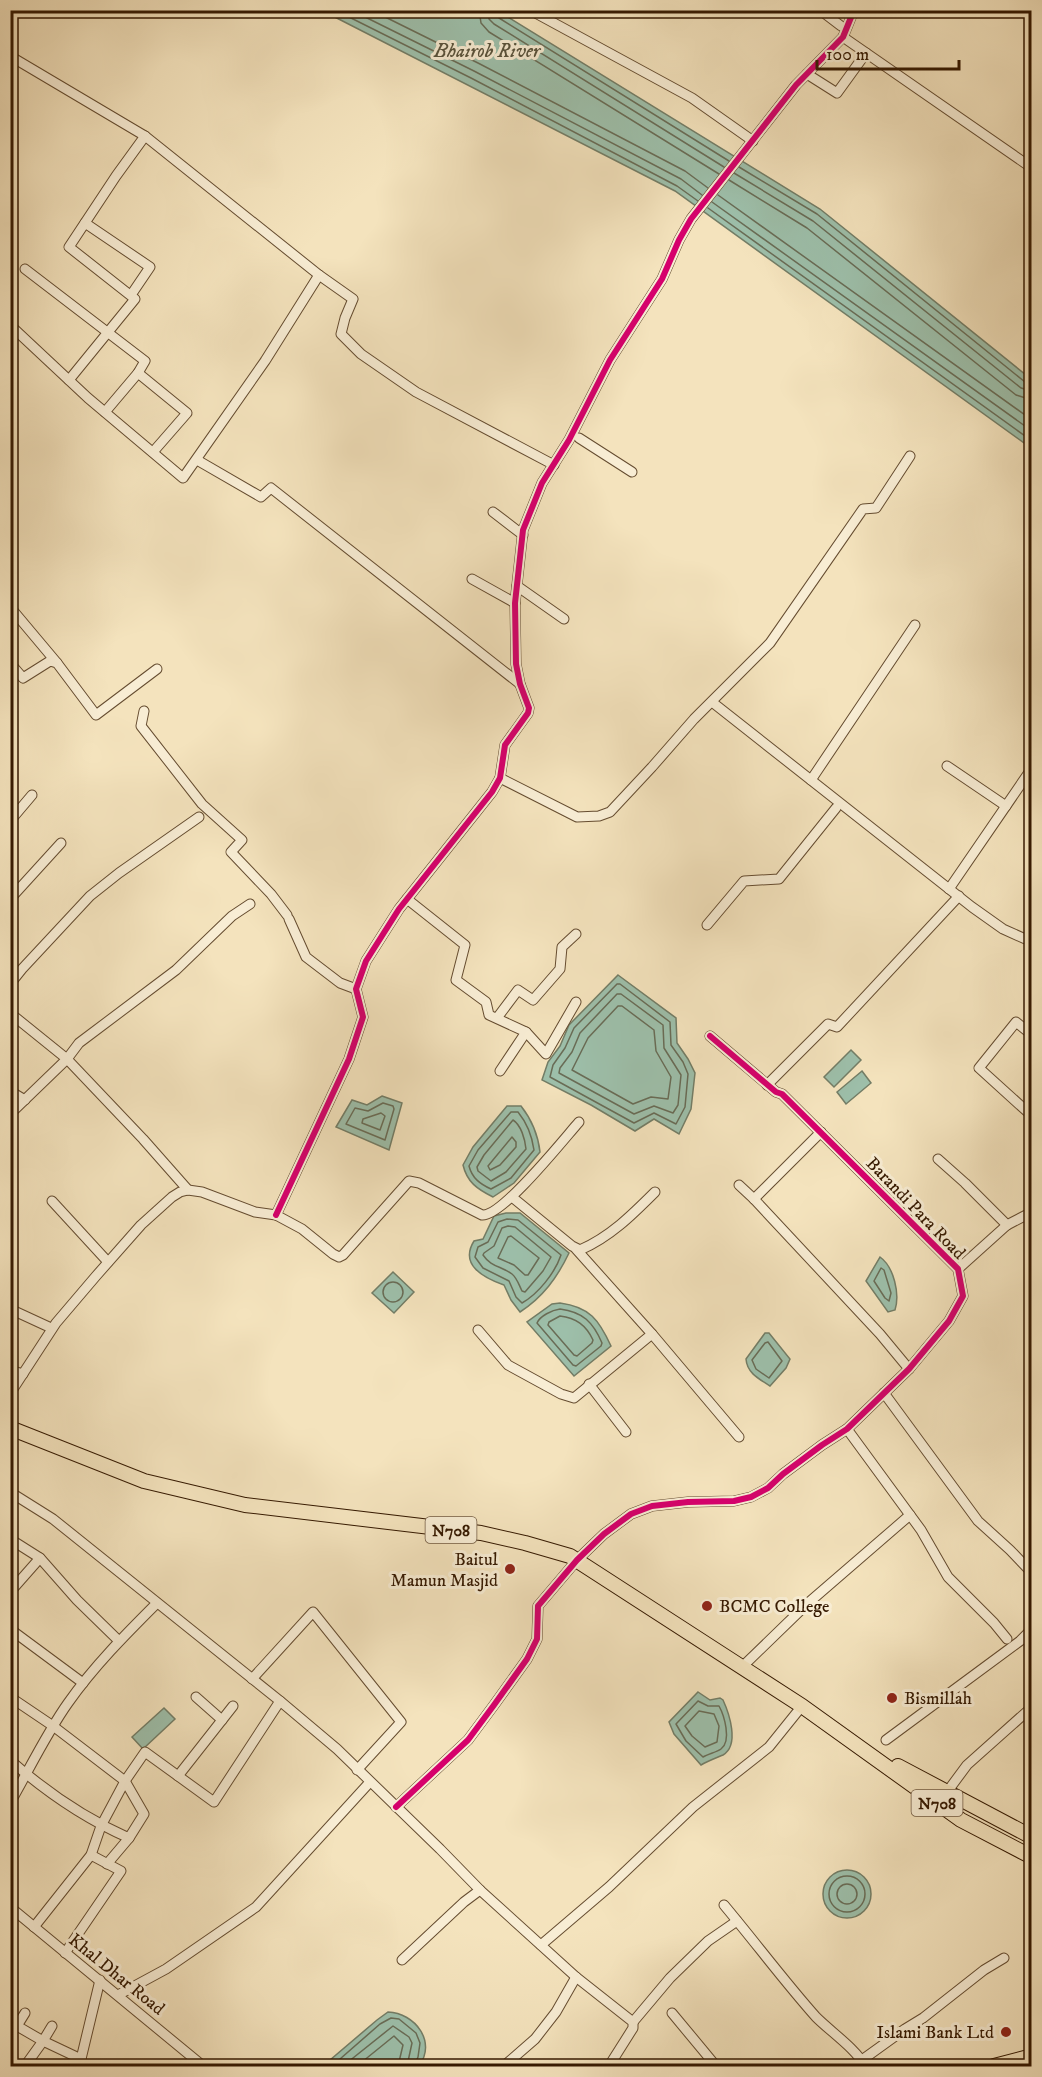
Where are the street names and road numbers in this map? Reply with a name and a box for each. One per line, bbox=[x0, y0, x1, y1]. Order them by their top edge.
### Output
street label: Barandi Para Road bbox=[861, 1153, 970, 1264]
road number: N708 bbox=[426, 1517, 476, 1543]
road number: N708 bbox=[912, 1790, 962, 1816]
street label: Khal Dhar Road bbox=[64, 1929, 169, 2020]

